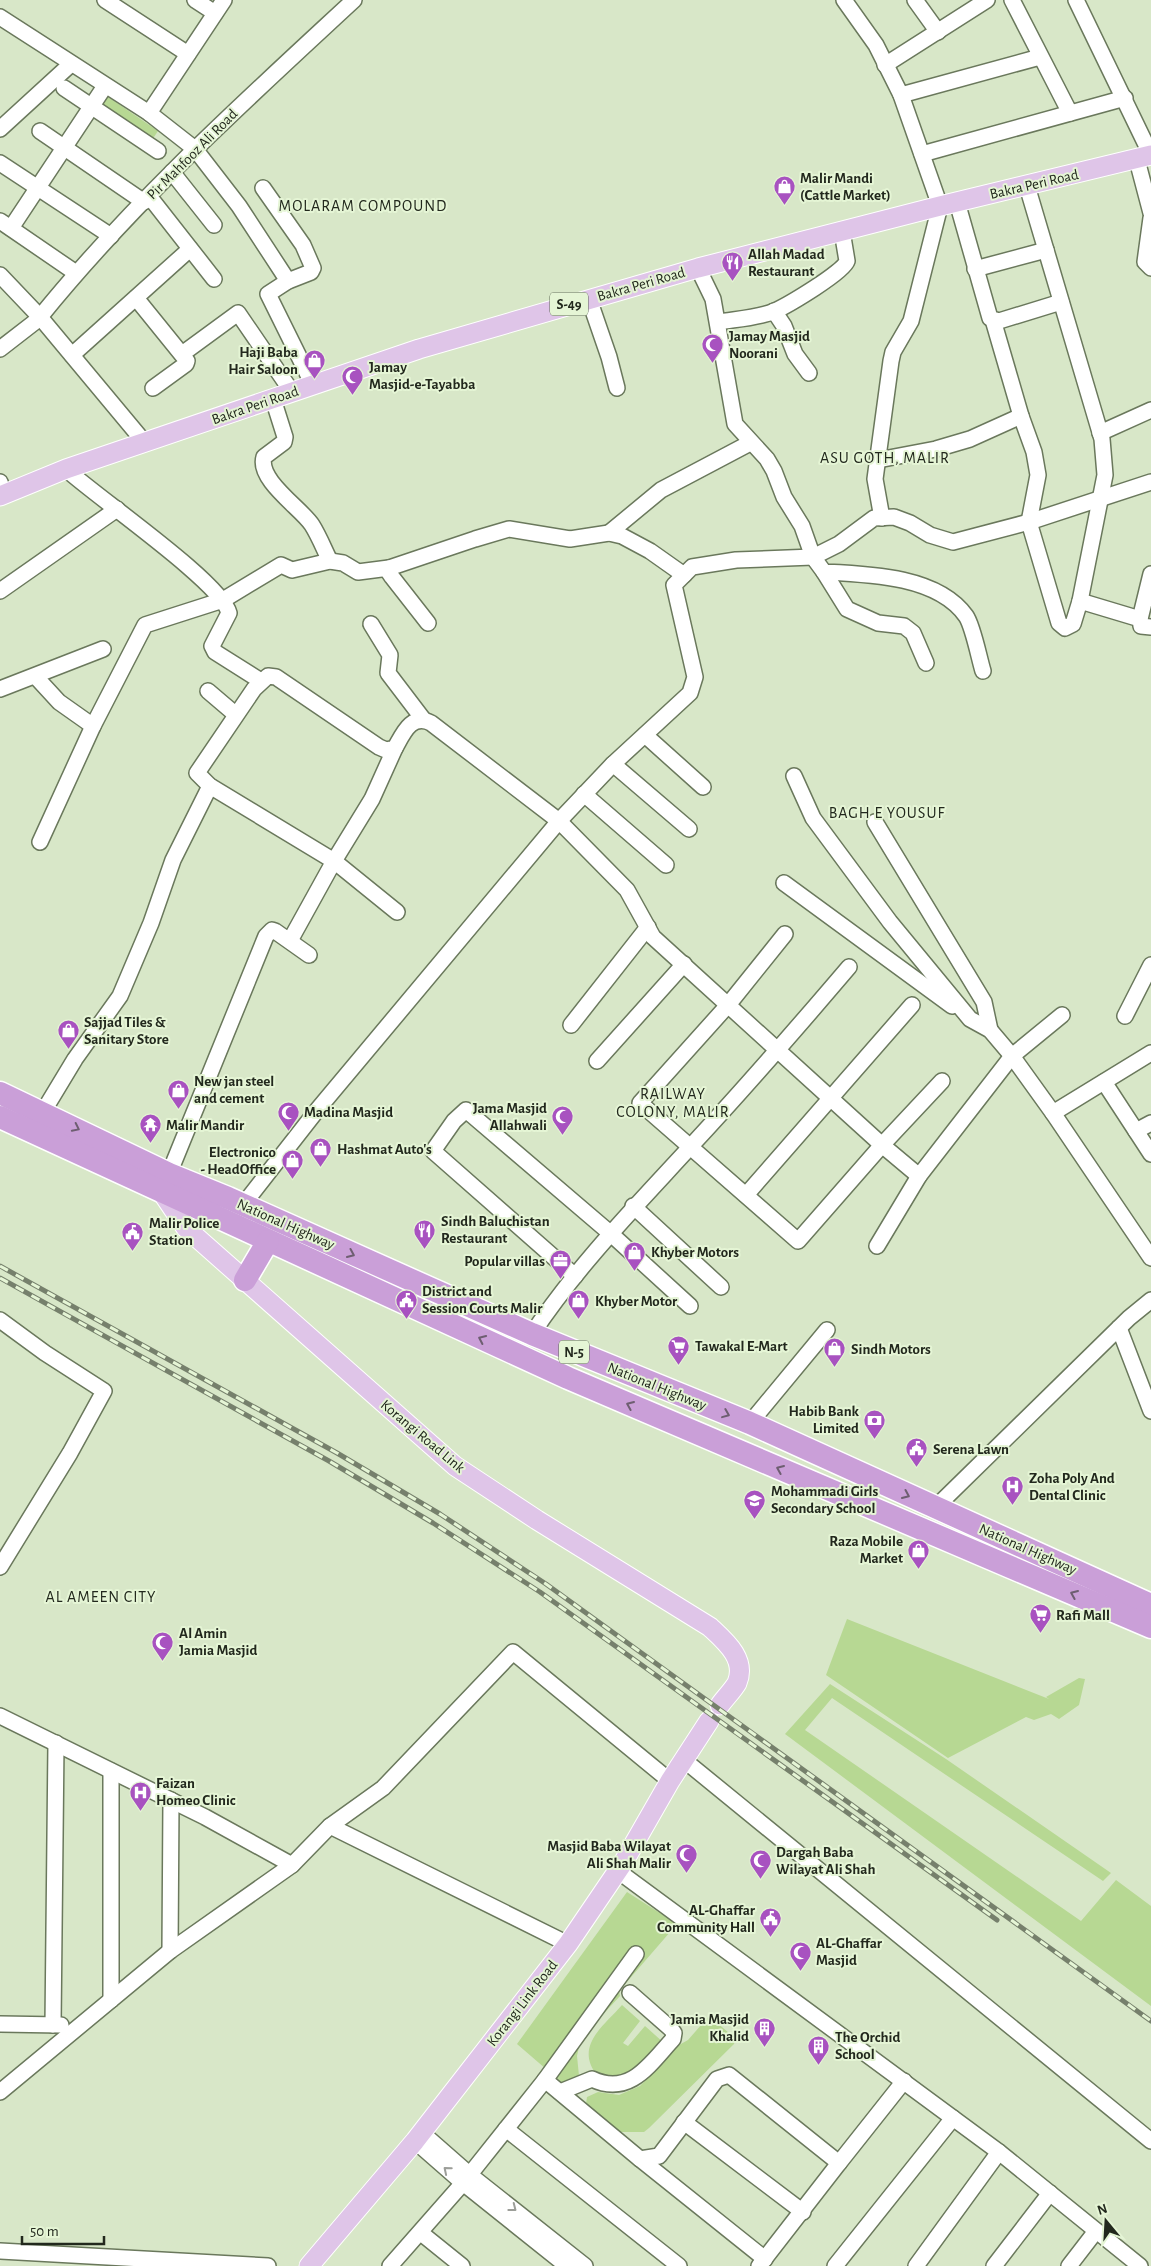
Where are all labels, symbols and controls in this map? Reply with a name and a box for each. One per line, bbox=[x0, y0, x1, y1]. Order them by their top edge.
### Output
street label: Pir Mahfooz Ali Road bbox=[144, 106, 241, 202]
street label: Bakra Peri Road bbox=[988, 167, 1080, 202]
place label: Malir Mandi (Cattle Market) bbox=[800, 171, 891, 203]
shop icon: Malir Mandi (Cattle Market) bbox=[772, 175, 796, 206]
district label: MOLARAM COMPOUND bbox=[279, 198, 447, 214]
place label: Allah Madad Restaurant bbox=[748, 247, 825, 279]
restaurant icon: Allah Madad Restaurant bbox=[720, 251, 744, 282]
street label: Bakra Peri Road bbox=[595, 265, 687, 304]
road number: S-49 bbox=[550, 292, 588, 316]
place label: Jamay Masjid Noorani bbox=[729, 329, 810, 361]
mosque icon: Jamay Masjid Noorani bbox=[701, 333, 725, 364]
place label: Haji Baba Hair Saloon bbox=[228, 345, 298, 377]
shop icon: Haji Baba Hair Saloon bbox=[302, 349, 326, 380]
place label: Jamay Masjid-e-Tayabba bbox=[369, 360, 475, 392]
mosque icon: Jamay Masjid-e-Tayabba bbox=[341, 364, 365, 395]
street label: Bakra Peri Road bbox=[210, 384, 301, 427]
district label: ASU GOTH, MALIR bbox=[820, 450, 950, 466]
district label: BAGH E YOUSUF bbox=[829, 805, 945, 821]
place label: Sajjad Tiles & Sanitary Store bbox=[84, 1015, 169, 1047]
shop icon: Sajjad Tiles & Sanitary Store bbox=[56, 1019, 80, 1050]
place label: New jan steel and cement bbox=[194, 1074, 274, 1106]
shop icon: New jan steel and cement bbox=[166, 1078, 190, 1109]
district label: RAILWAY COLONY, MALIR bbox=[616, 1086, 730, 1120]
mosque icon: Madina Masjid bbox=[276, 1100, 300, 1131]
place label: Jama Masjid Allahwali bbox=[473, 1101, 547, 1133]
place label: Madina Masjid bbox=[304, 1105, 393, 1120]
mosque icon: Jama Masjid Allahwali bbox=[551, 1105, 575, 1136]
temple icon: Malir Mandir bbox=[138, 1113, 162, 1144]
place label: Malir Mandir bbox=[166, 1118, 245, 1133]
one-way arrow bbox=[71, 1122, 80, 1133]
shop icon: Hashmat Auto's bbox=[309, 1137, 333, 1168]
place label: Hashmat Auto's bbox=[337, 1142, 432, 1157]
place label: Electronico - HeadOffice bbox=[201, 1145, 276, 1177]
shop icon: Electronico - HeadOffice bbox=[280, 1149, 304, 1180]
street label: National Highway bbox=[235, 1196, 337, 1253]
place label: Sindh Baluchistan Restaurant bbox=[441, 1214, 550, 1246]
place label: Malir Police Station bbox=[149, 1216, 219, 1248]
restaurant icon: Sindh Baluchistan Restaurant bbox=[413, 1218, 437, 1249]
public building icon: Malir Police Station bbox=[121, 1220, 145, 1251]
shop icon: Khyber Motors bbox=[623, 1240, 647, 1271]
place label: Khyber Motors bbox=[651, 1245, 739, 1260]
one-way arrow bbox=[346, 1247, 355, 1258]
office icon: Popular villas bbox=[549, 1249, 573, 1280]
place label: Popular villas bbox=[464, 1254, 545, 1269]
place label: District and Session Courts Malir bbox=[422, 1284, 543, 1316]
public building icon: District and Session Courts Malir bbox=[394, 1288, 418, 1319]
shop icon: Khyber Motor bbox=[567, 1289, 591, 1320]
place label: Khyber Motor bbox=[595, 1294, 678, 1309]
one-way arrow bbox=[478, 1334, 487, 1345]
supermarket icon: Tawakal E-Mart bbox=[667, 1334, 691, 1365]
shop icon: Sindh Motors bbox=[823, 1337, 847, 1368]
place label: Tawakal E-Mart bbox=[695, 1339, 788, 1354]
road number: N-5 bbox=[559, 1340, 589, 1364]
place label: Sindh Motors bbox=[851, 1342, 931, 1357]
street label: National Highway bbox=[605, 1360, 709, 1413]
street label: Korangi Road Link bbox=[378, 1397, 468, 1476]
one-way arrow bbox=[626, 1401, 635, 1412]
place label: Habib Bank Limited bbox=[789, 1404, 860, 1436]
one-way arrow bbox=[721, 1407, 730, 1418]
bank icon: Habib Bank Limited bbox=[863, 1408, 887, 1439]
public building icon: Serena Lawn bbox=[905, 1437, 929, 1468]
place label: Serena Lawn bbox=[933, 1442, 1009, 1457]
one-way arrow bbox=[776, 1464, 785, 1475]
place label: Zoha Poly And Dental Clinic bbox=[1029, 1471, 1115, 1503]
hospital icon: Zoha Poly And Dental Clinic bbox=[1001, 1475, 1025, 1506]
place label: Mohammadi Girls Secondary School bbox=[771, 1484, 879, 1516]
school or university icon: Mohammadi Girls Secondary School bbox=[743, 1488, 767, 1519]
one-way arrow bbox=[901, 1488, 910, 1499]
street label: National Highway bbox=[977, 1521, 1079, 1578]
place label: Raza Mobile Market bbox=[829, 1534, 903, 1566]
shop icon: Raza Mobile Market bbox=[907, 1538, 931, 1569]
district label: AL AMEEN CITY bbox=[45, 1589, 157, 1605]
one-way arrow bbox=[1070, 1590, 1079, 1601]
supermarket icon: Rafi Mall bbox=[1028, 1603, 1052, 1634]
place label: Rafi Mall bbox=[1056, 1608, 1110, 1623]
place label: Al Amin Jamia Masjid bbox=[179, 1626, 257, 1658]
mosque icon: Al Amin Jamia Masjid bbox=[151, 1630, 175, 1661]
place label: Faizan Homeo Clinic bbox=[156, 1776, 236, 1808]
hospital icon: Faizan Homeo Clinic bbox=[128, 1780, 152, 1811]
place label: Masjid Baba Wilayat Ali Shah Malir bbox=[547, 1839, 672, 1871]
mosque icon: Masjid Baba Wilayat Ali Shah Malir bbox=[675, 1843, 699, 1874]
place label: Dargah Baba Wilayat Ali Shah bbox=[776, 1845, 875, 1877]
mosque icon: Dargah Baba Wilayat Ali Shah bbox=[748, 1849, 772, 1880]
place label: AL-Ghaffar Community Hall bbox=[657, 1903, 756, 1935]
public building icon: AL-Ghaffar Community Hall bbox=[759, 1907, 783, 1938]
place label: AL-Ghaffar Masjid bbox=[816, 1936, 883, 1968]
mosque icon: AL-Ghaffar Masjid bbox=[788, 1940, 812, 1971]
street label: Korangi Link Road bbox=[484, 1957, 561, 2049]
place label: Jamia Masjid Khalid bbox=[671, 2012, 749, 2044]
building icon: Jamia Masjid Khalid bbox=[753, 2016, 777, 2047]
place label: The Orchid School bbox=[835, 2030, 900, 2062]
building icon: The Orchid School bbox=[807, 2034, 831, 2065]
one-way arrow bbox=[444, 2167, 453, 2175]
north arrow bbox=[1081, 2196, 1131, 2246]
text: N bbox=[1095, 2201, 1109, 2218]
one-way arrow bbox=[507, 2203, 516, 2212]
scale bar bbox=[22, 2214, 105, 2246]
text: 50 m bbox=[30, 2224, 59, 2239]

